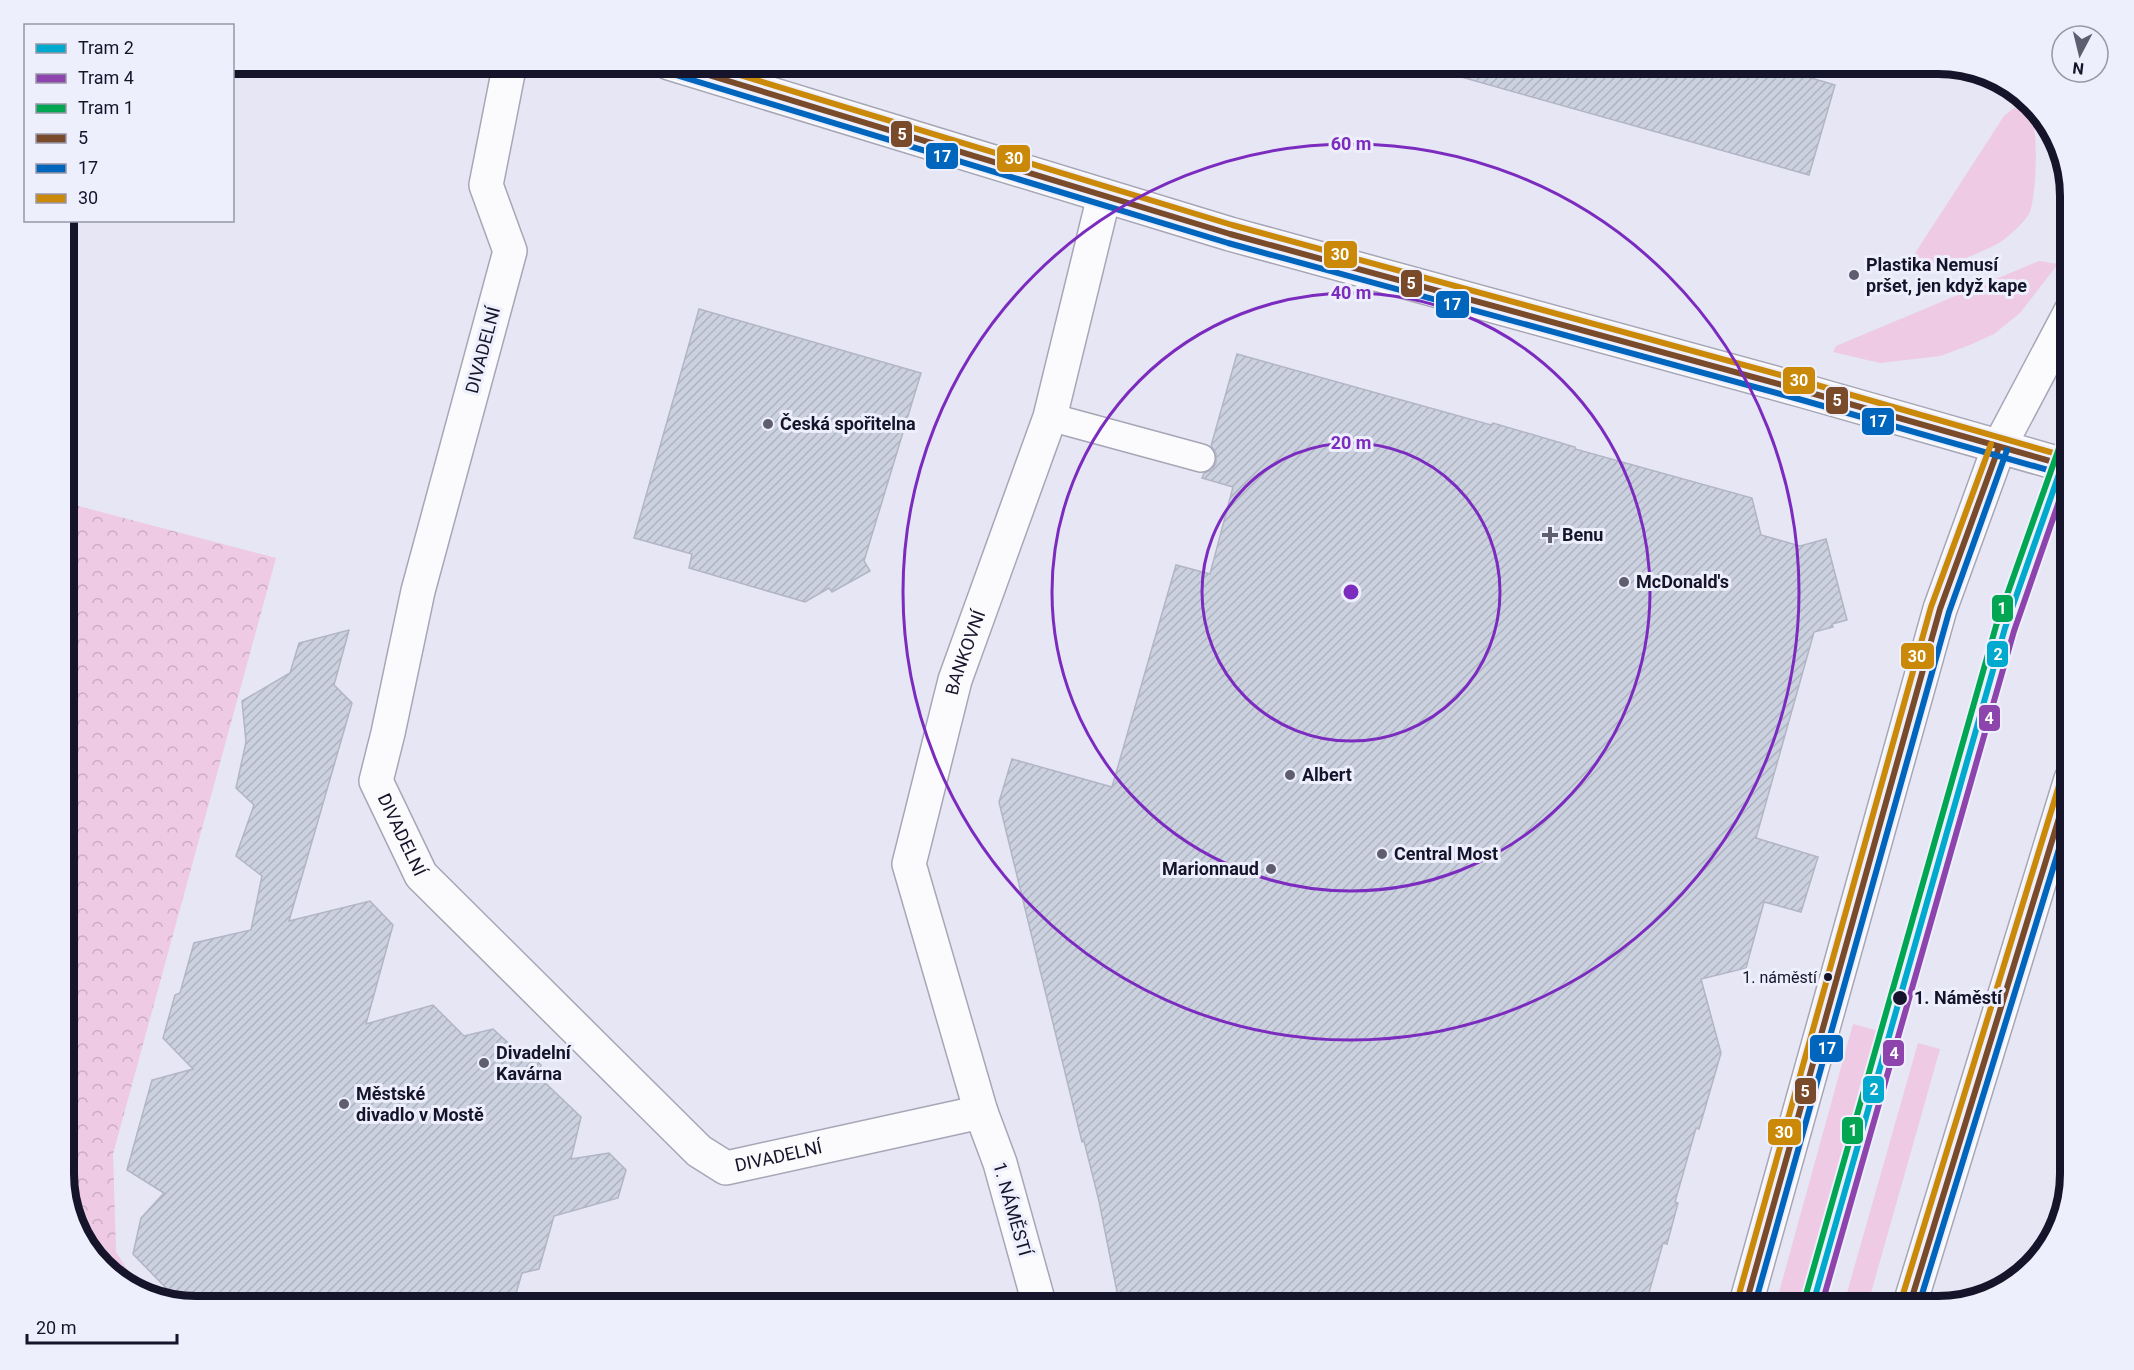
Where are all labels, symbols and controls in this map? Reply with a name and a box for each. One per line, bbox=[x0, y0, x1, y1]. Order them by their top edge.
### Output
legend bbox=[24, 24, 234, 222]
north arrow bbox=[2050, 24, 2110, 84]
text: Tram 2 bbox=[78, 37, 134, 58]
text: N bbox=[2071, 58, 2085, 79]
text: Tram 4 bbox=[78, 67, 134, 88]
text: Tram 1 bbox=[78, 97, 134, 118]
line badge: 5 bbox=[890, 120, 913, 148]
text: 5 bbox=[897, 125, 907, 144]
text: 5 bbox=[78, 127, 88, 148]
text: 60 m bbox=[1331, 133, 1371, 154]
line badge: 17 bbox=[925, 142, 959, 170]
line badge: 30 bbox=[996, 144, 1031, 173]
text: 17 bbox=[933, 147, 951, 166]
text: 30 bbox=[1005, 149, 1023, 168]
text: 17 bbox=[78, 157, 98, 178]
text: 30 bbox=[78, 187, 98, 208]
line badge: 30 bbox=[1323, 240, 1358, 269]
text: 30 bbox=[1331, 245, 1349, 264]
place label: Plastika Nemusí pršet, jen když kape bbox=[1866, 254, 2027, 296]
marker: Plastika Nemusí pršet, jen když kape bbox=[1847, 268, 1861, 282]
line badge: 5 bbox=[1400, 269, 1423, 298]
text: 5 bbox=[1406, 274, 1416, 293]
text: 40 m bbox=[1331, 282, 1371, 303]
line badge: 17 bbox=[1435, 290, 1470, 319]
text: 17 bbox=[1443, 295, 1461, 314]
street label: DIVADELNÍ bbox=[461, 303, 504, 395]
line badge: 30 bbox=[1782, 366, 1816, 395]
text: 30 bbox=[1790, 371, 1808, 390]
line badge: 5 bbox=[1825, 386, 1849, 415]
text: 5 bbox=[1832, 391, 1842, 410]
line badge: 17 bbox=[1861, 407, 1895, 436]
text: 17 bbox=[1869, 412, 1887, 431]
place label: Česká spořitelna bbox=[780, 413, 916, 434]
marker: Česká spořitelna bbox=[761, 417, 775, 431]
text: 20 m bbox=[1331, 432, 1371, 453]
place label: Benu bbox=[1562, 524, 1603, 545]
marker: Benu bbox=[1543, 528, 1557, 542]
place label: McDonald's bbox=[1636, 571, 1729, 592]
marker: McDonald's bbox=[1617, 575, 1631, 589]
centre of rings bbox=[1341, 582, 1361, 602]
line badge: 1 bbox=[1991, 594, 2014, 623]
text: 1 bbox=[1997, 599, 2007, 618]
street label: BANKOVNÍ bbox=[941, 606, 990, 697]
line badge: 2 bbox=[1986, 640, 2009, 668]
line badge: 30 bbox=[1900, 642, 1935, 670]
text: 2 bbox=[1993, 645, 2003, 664]
text: 30 bbox=[1908, 647, 1926, 666]
line badge: 4 bbox=[1978, 704, 2001, 732]
text: 4 bbox=[1984, 709, 1994, 728]
place label: Albert bbox=[1302, 764, 1352, 785]
marker: Albert bbox=[1283, 768, 1297, 782]
street label: DIVADELNÍ bbox=[374, 790, 431, 880]
place label: Central Most bbox=[1394, 843, 1498, 864]
marker: Central Most bbox=[1375, 847, 1389, 861]
place label: Marionnaud bbox=[1162, 858, 1259, 879]
marker: Marionnaud bbox=[1264, 862, 1278, 876]
place label: 1. náměstí bbox=[1742, 968, 1818, 987]
marker: 1. náměstí bbox=[1822, 971, 1834, 983]
place label: 1. Náměstí bbox=[1914, 987, 2003, 1008]
marker: 1. Náměstí bbox=[1891, 989, 1909, 1007]
line badge: 17 bbox=[1809, 1034, 1844, 1063]
text: 17 bbox=[1818, 1039, 1836, 1058]
line badge: 4 bbox=[1882, 1039, 1905, 1067]
place label: Divadelní Kavárna bbox=[496, 1042, 572, 1084]
text: 4 bbox=[1889, 1044, 1899, 1063]
marker: Divadelní Kavárna bbox=[477, 1056, 491, 1070]
line badge: 2 bbox=[1862, 1075, 1885, 1104]
line badge: 5 bbox=[1794, 1077, 1817, 1105]
text: 2 bbox=[1869, 1080, 1879, 1099]
text: 5 bbox=[1800, 1082, 1810, 1101]
place label: Městské divadlo v Mostě bbox=[356, 1083, 484, 1125]
marker: Městské divadlo v Mostě bbox=[337, 1097, 351, 1111]
line badge: 1 bbox=[1841, 1116, 1864, 1145]
line badge: 30 bbox=[1767, 1118, 1802, 1146]
text: 1 bbox=[1848, 1121, 1858, 1140]
text: 30 bbox=[1775, 1123, 1793, 1142]
street label: DIVADELNÍ bbox=[733, 1136, 825, 1176]
street label: 1. NÁMĚSTÍ bbox=[989, 1160, 1036, 1259]
scale bar bbox=[27, 1307, 177, 1345]
text: 20 m bbox=[36, 1317, 76, 1338]

